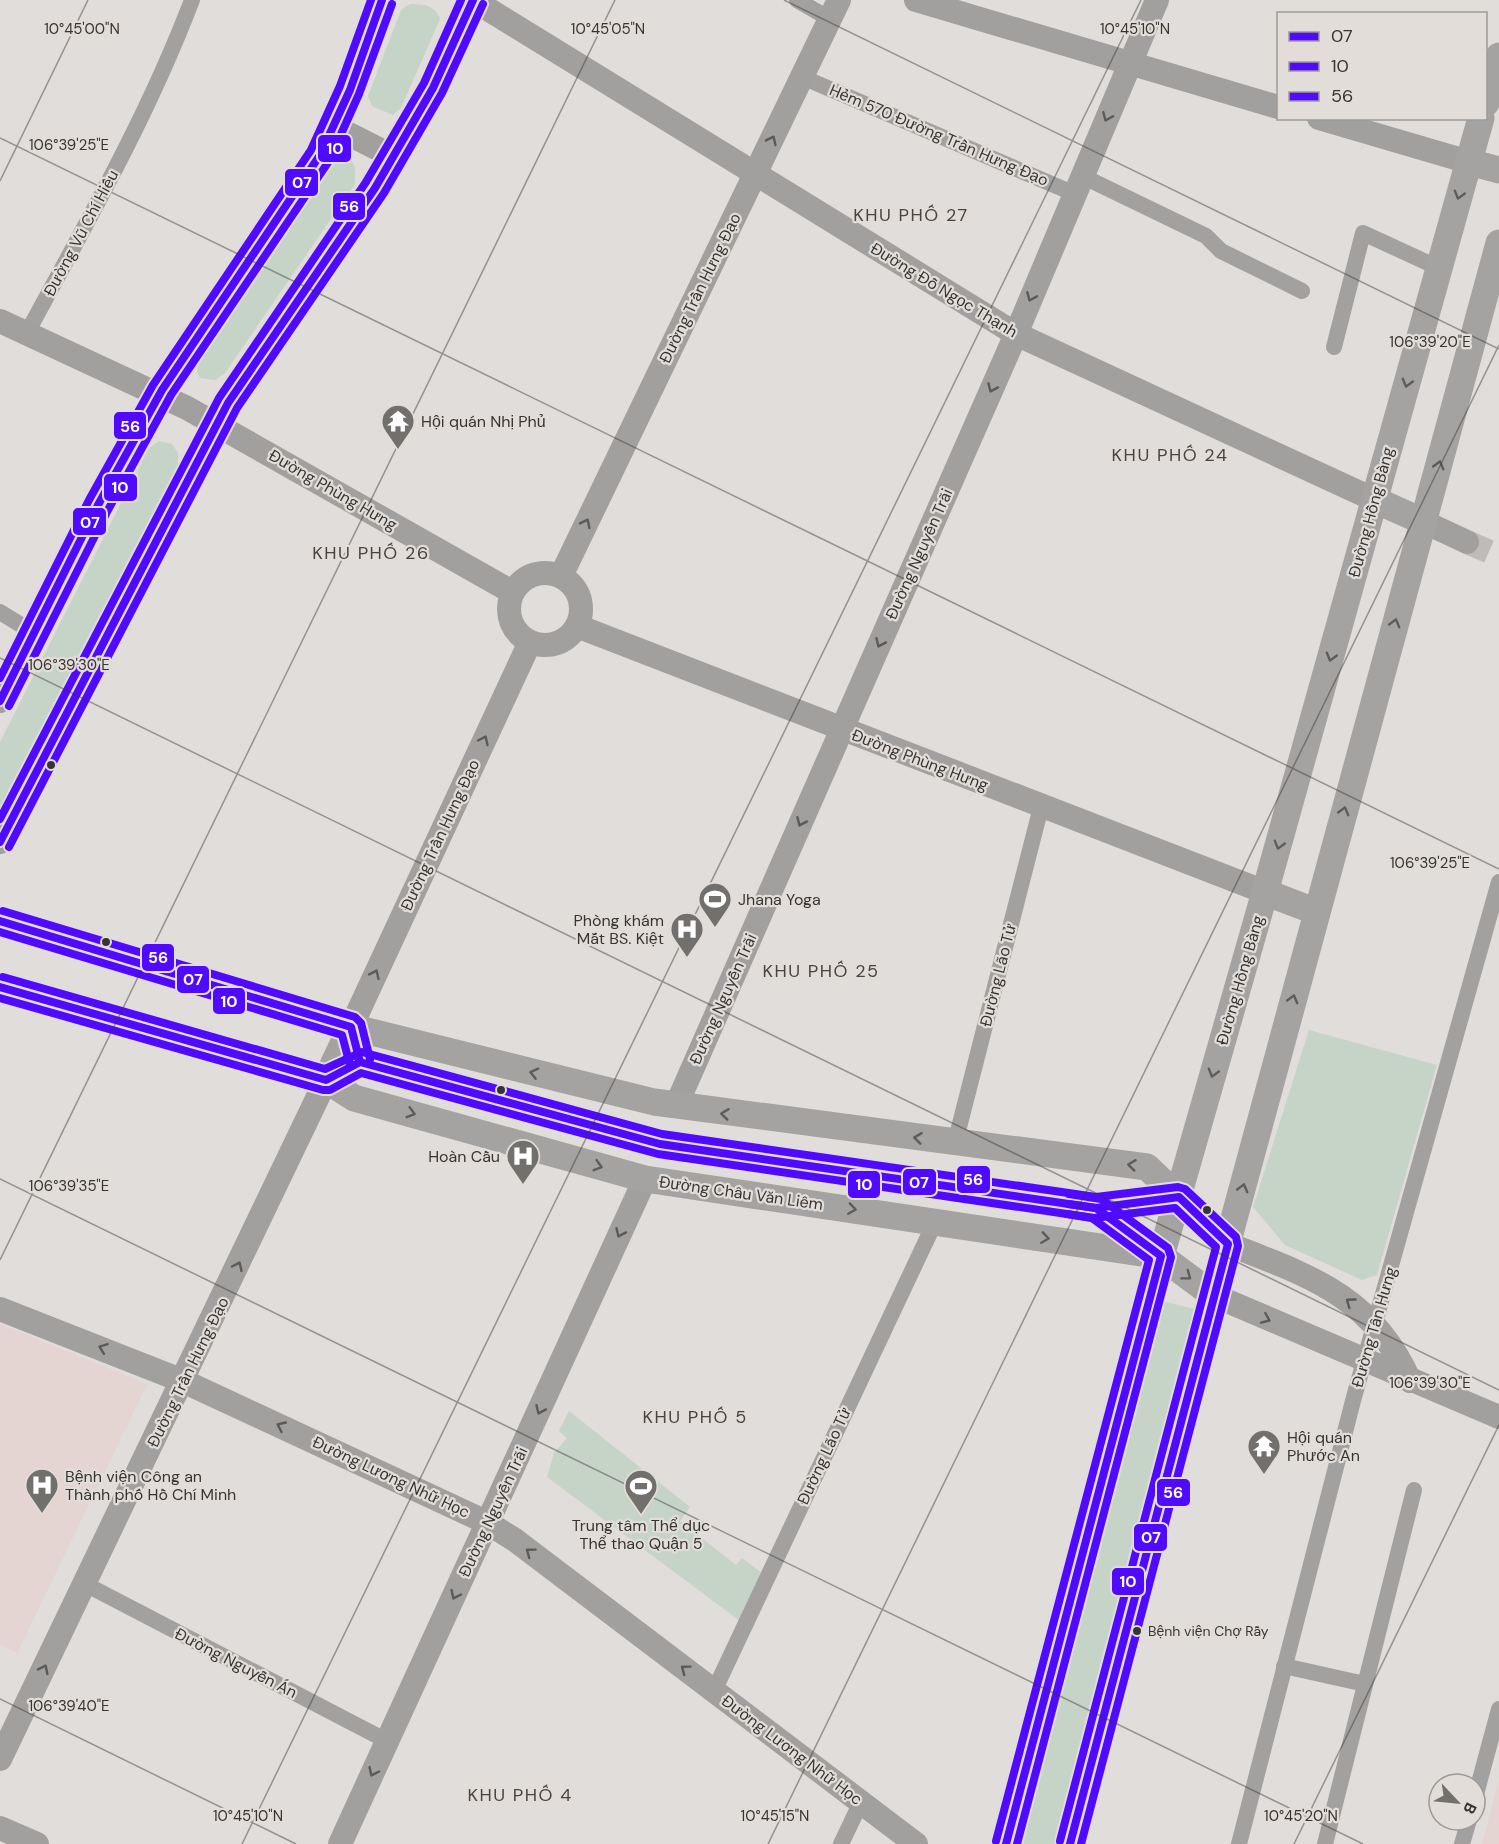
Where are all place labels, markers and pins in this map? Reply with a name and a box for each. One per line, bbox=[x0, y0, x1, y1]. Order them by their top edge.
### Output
temple icon: Hội quán Nhị Phủ bbox=[380, 403, 416, 450]
place label: Hội quán Nhị Phủ bbox=[421, 411, 546, 432]
unlabelled marker bbox=[45, 759, 57, 771]
sports icon: Jhana Yoga bbox=[697, 881, 733, 928]
place label: Jhana Yoga bbox=[738, 889, 821, 910]
place label: Phòng khám Mắt BS. Kiệt bbox=[573, 910, 664, 949]
hospital icon: Phòng khám Mắt BS. Kiệt bbox=[669, 911, 705, 958]
unlabelled marker bbox=[100, 936, 112, 948]
unlabelled marker bbox=[495, 1084, 507, 1096]
hospital icon: Hoàn Cầu bbox=[505, 1138, 541, 1185]
place label: Hoàn Cầu bbox=[428, 1146, 500, 1167]
unlabelled marker bbox=[1201, 1204, 1213, 1216]
place label: Hội quán Phước An bbox=[1287, 1427, 1360, 1466]
temple icon: Hội quán Phước An bbox=[1246, 1428, 1282, 1475]
place label: Bệnh viện Công an Thành phố Hồ Chí Minh bbox=[65, 1466, 236, 1505]
hospital icon: Bệnh viện Công an Thành phố Hồ Chí Minh bbox=[24, 1467, 60, 1514]
sports icon: Trung tâm Thể dục Thể thao Quận 5 bbox=[623, 1468, 659, 1515]
place label: Trung tâm Thể dục Thể thao Quận 5 bbox=[572, 1515, 710, 1554]
place label: Bệnh viện Chợ Rẫy bbox=[1148, 1622, 1269, 1640]
marker: Bệnh viện Chợ Rẫy bbox=[1131, 1625, 1143, 1637]

